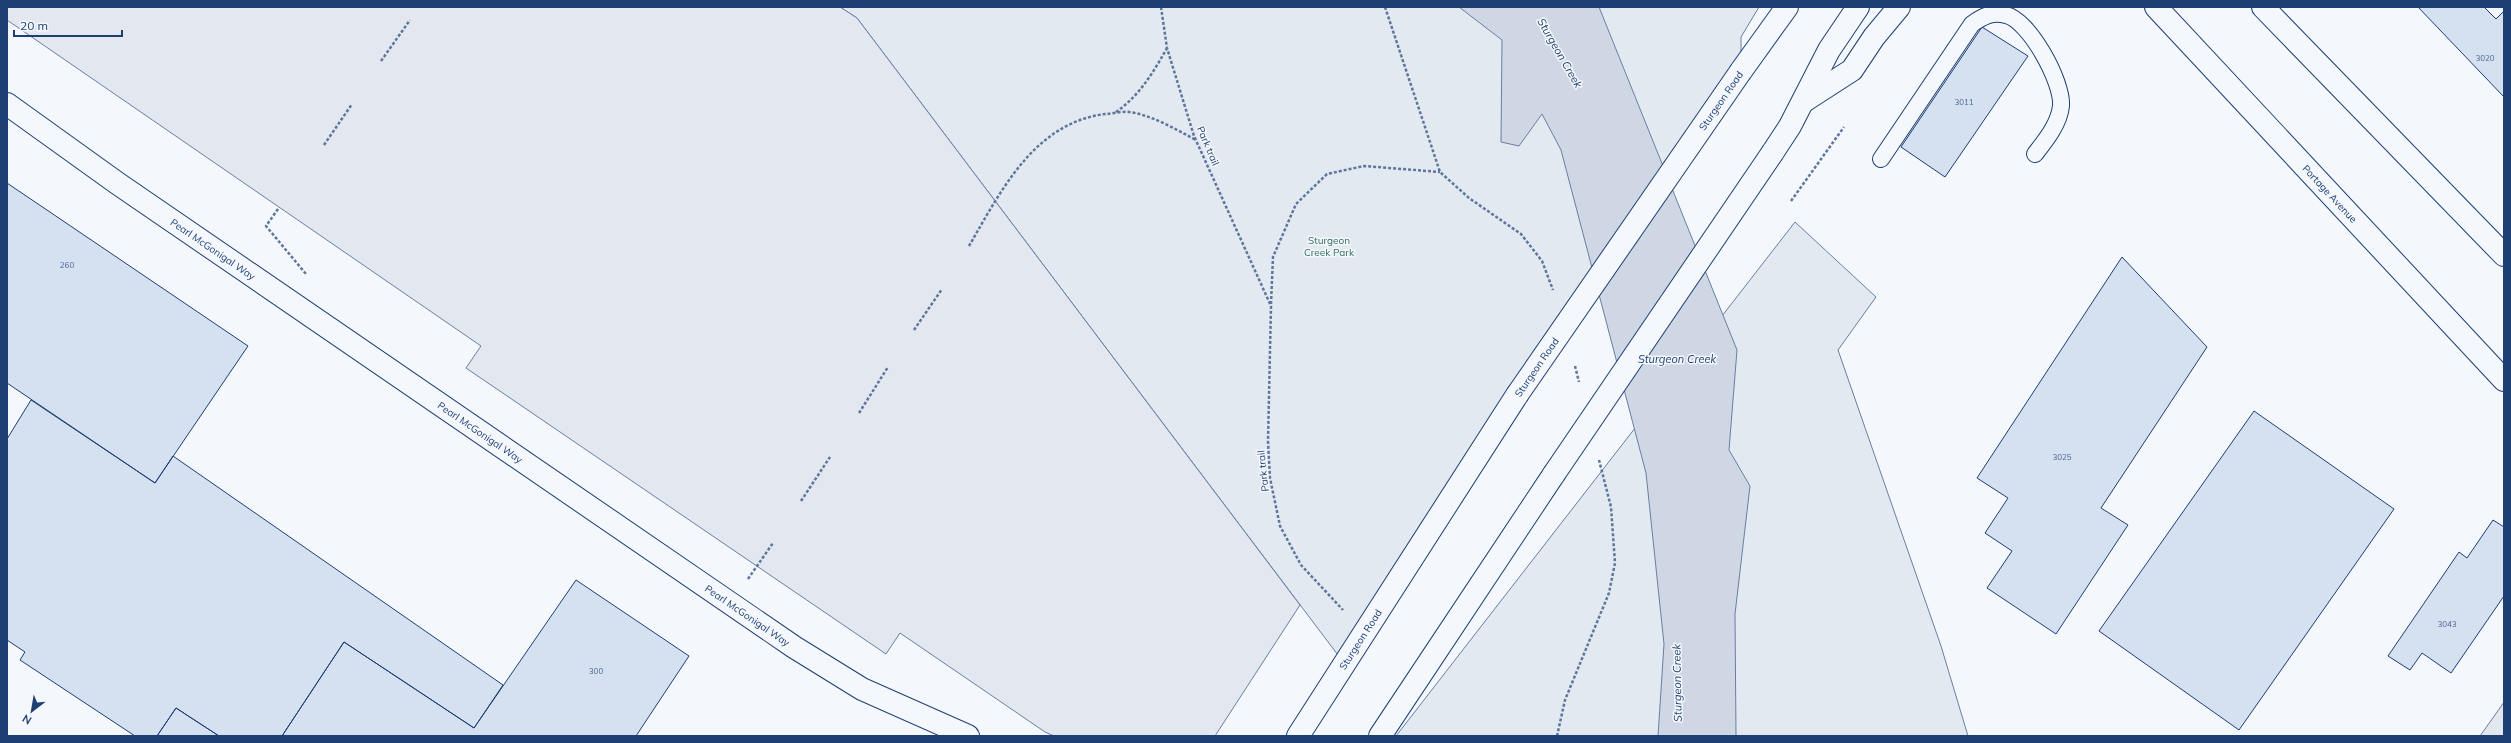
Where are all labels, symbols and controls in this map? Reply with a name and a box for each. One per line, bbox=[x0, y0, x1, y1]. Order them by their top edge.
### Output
scale bar bbox=[14, 12, 122, 38]
water label: Sturgeon Creek bbox=[1534, 16, 1586, 91]
text: 20 m bbox=[20, 18, 48, 33]
house number: 3020 bbox=[2475, 53, 2495, 63]
street label: Sturgeon Road bbox=[1696, 68, 1746, 133]
house number: 3011 bbox=[1954, 97, 1974, 107]
street label: Park trail bbox=[1194, 124, 1222, 168]
street label: Portage Avenue bbox=[2300, 162, 2360, 225]
street label: Pearl McGonigal Way bbox=[168, 215, 259, 283]
park label: Sturgeon Creek Park bbox=[1304, 234, 1355, 259]
house number: 260 bbox=[60, 260, 74, 270]
street label: Sturgeon Road bbox=[1511, 335, 1561, 399]
water label: Sturgeon Creek bbox=[1638, 352, 1716, 366]
street label: Pearl McGonigal Way bbox=[435, 398, 526, 466]
street label: Park trail bbox=[1254, 450, 1272, 492]
house number: 3025 bbox=[2052, 452, 2072, 462]
street label: Pearl McGonigal Way bbox=[703, 582, 793, 649]
street label: Sturgeon Road bbox=[1336, 607, 1384, 672]
house number: 3043 bbox=[2437, 619, 2457, 629]
water label: Sturgeon Creek bbox=[1669, 643, 1685, 722]
house number: 300 bbox=[589, 666, 603, 676]
north arrow bbox=[12, 691, 52, 731]
text: N bbox=[20, 711, 34, 728]

